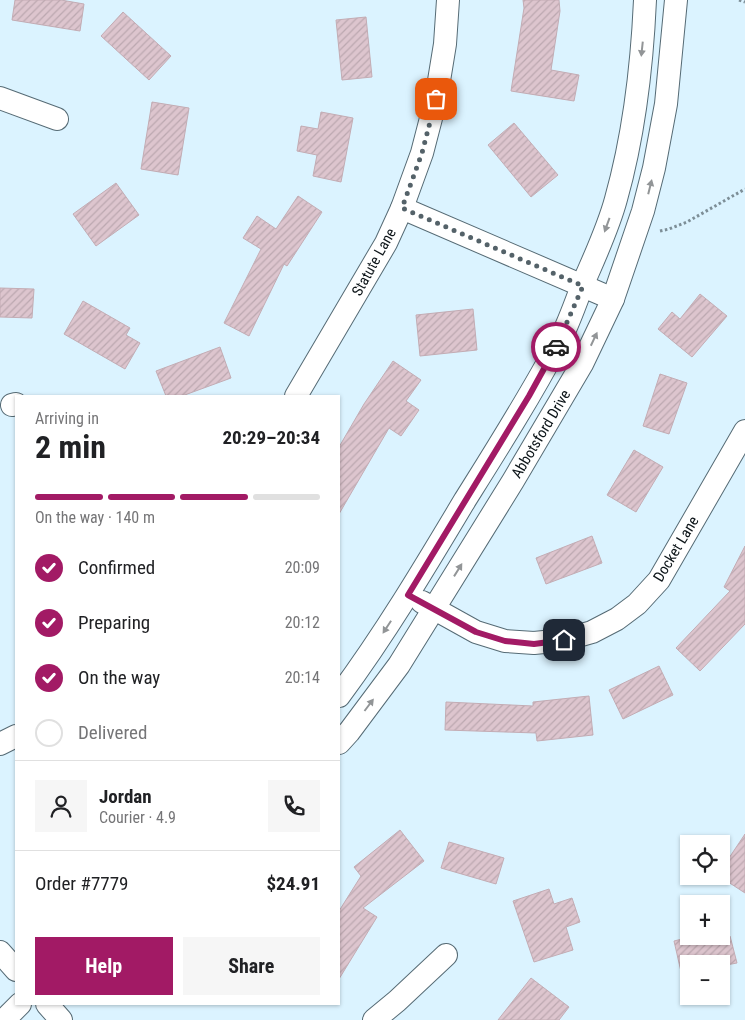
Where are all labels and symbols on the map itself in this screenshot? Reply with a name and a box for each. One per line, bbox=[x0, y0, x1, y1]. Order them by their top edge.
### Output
one-way arrow bbox=[638, 41, 646, 57]
pin bbox=[415, 78, 457, 120]
one-way arrow bbox=[646, 179, 654, 194]
one-way arrow bbox=[603, 218, 611, 233]
street label: Statute Lane bbox=[348, 225, 400, 299]
courier bbox=[531, 322, 581, 372]
one-way arrow bbox=[590, 332, 598, 346]
street label: Abbotsford Drive bbox=[508, 387, 574, 481]
street label: Docket Lane bbox=[649, 513, 703, 585]
one-way arrow bbox=[454, 563, 463, 576]
pin bbox=[543, 619, 585, 661]
one-way arrow bbox=[382, 620, 392, 634]
one-way arrow bbox=[364, 699, 375, 712]

